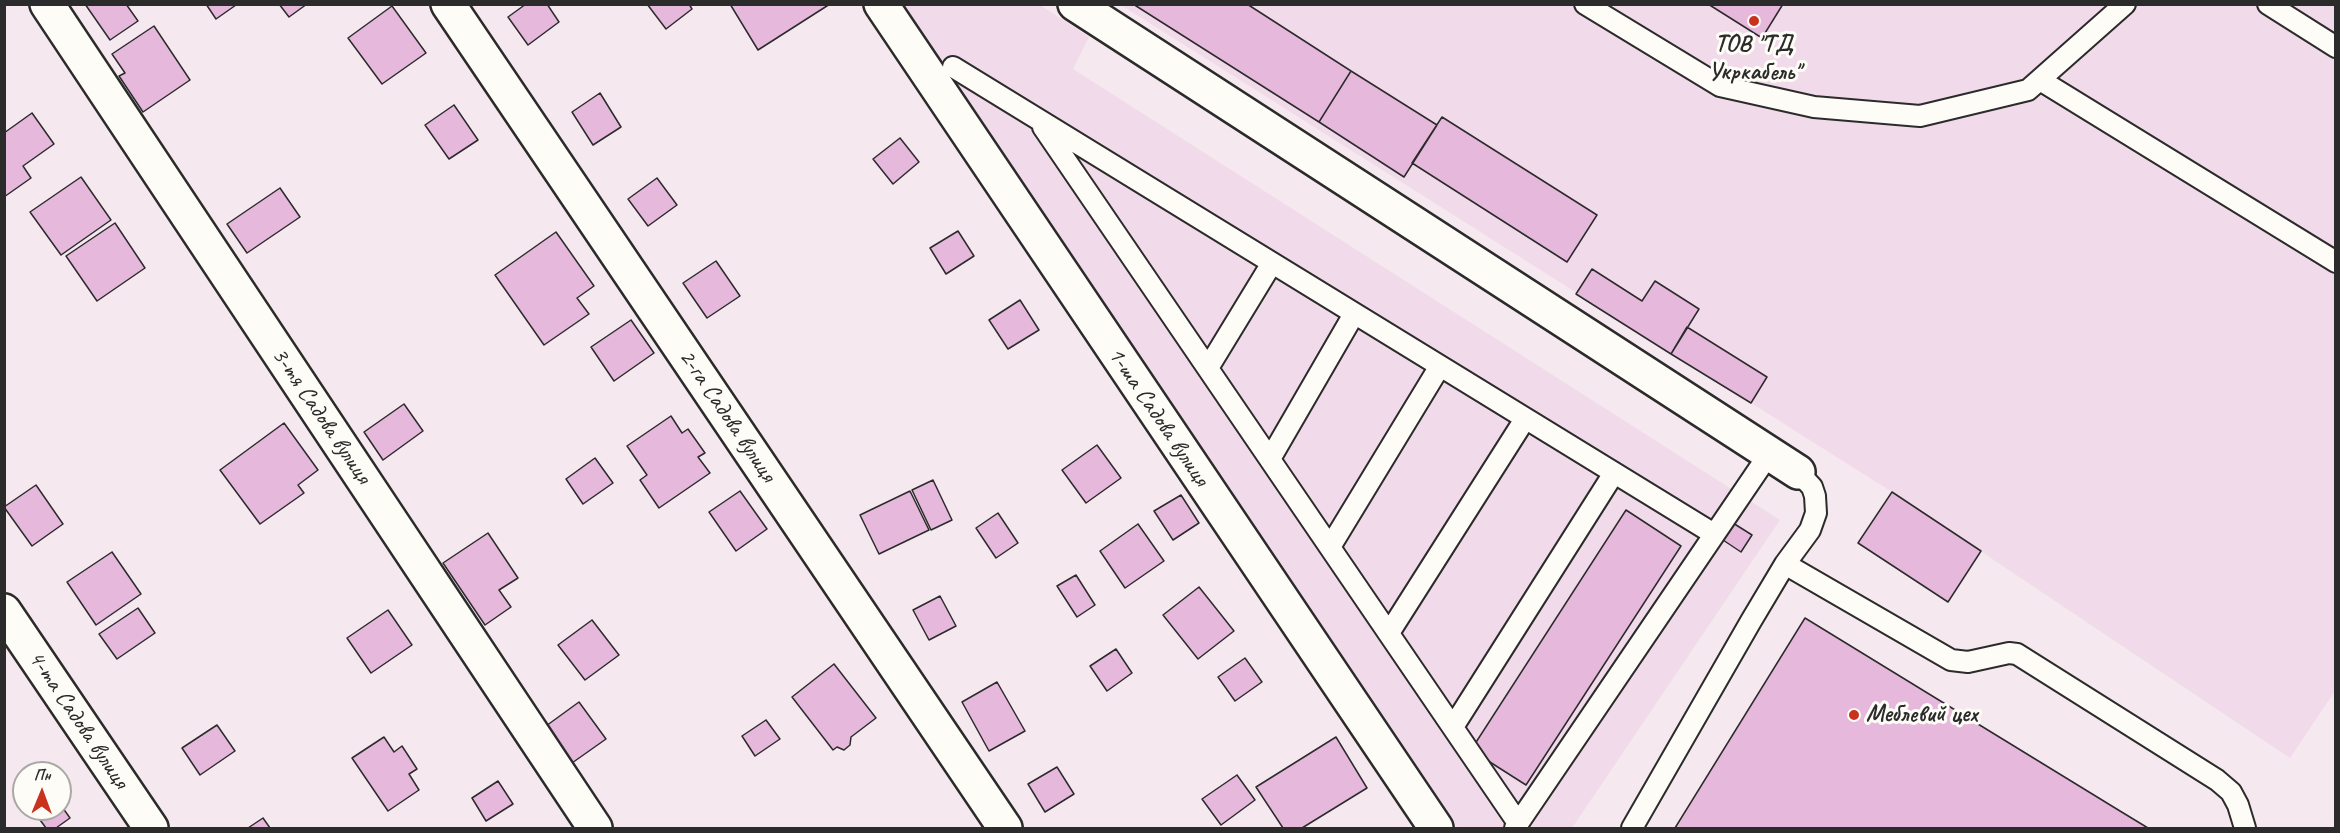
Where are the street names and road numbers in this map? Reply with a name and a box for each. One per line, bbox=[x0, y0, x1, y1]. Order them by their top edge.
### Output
street label: 3-тя Садова вулиця bbox=[265, 342, 377, 490]
street label: 1-ша Садова вулиця bbox=[1101, 342, 1215, 492]
street label: 2-га Садова вулиця bbox=[672, 344, 782, 488]
street label: 4-та Садова вулиця bbox=[21, 646, 135, 794]

